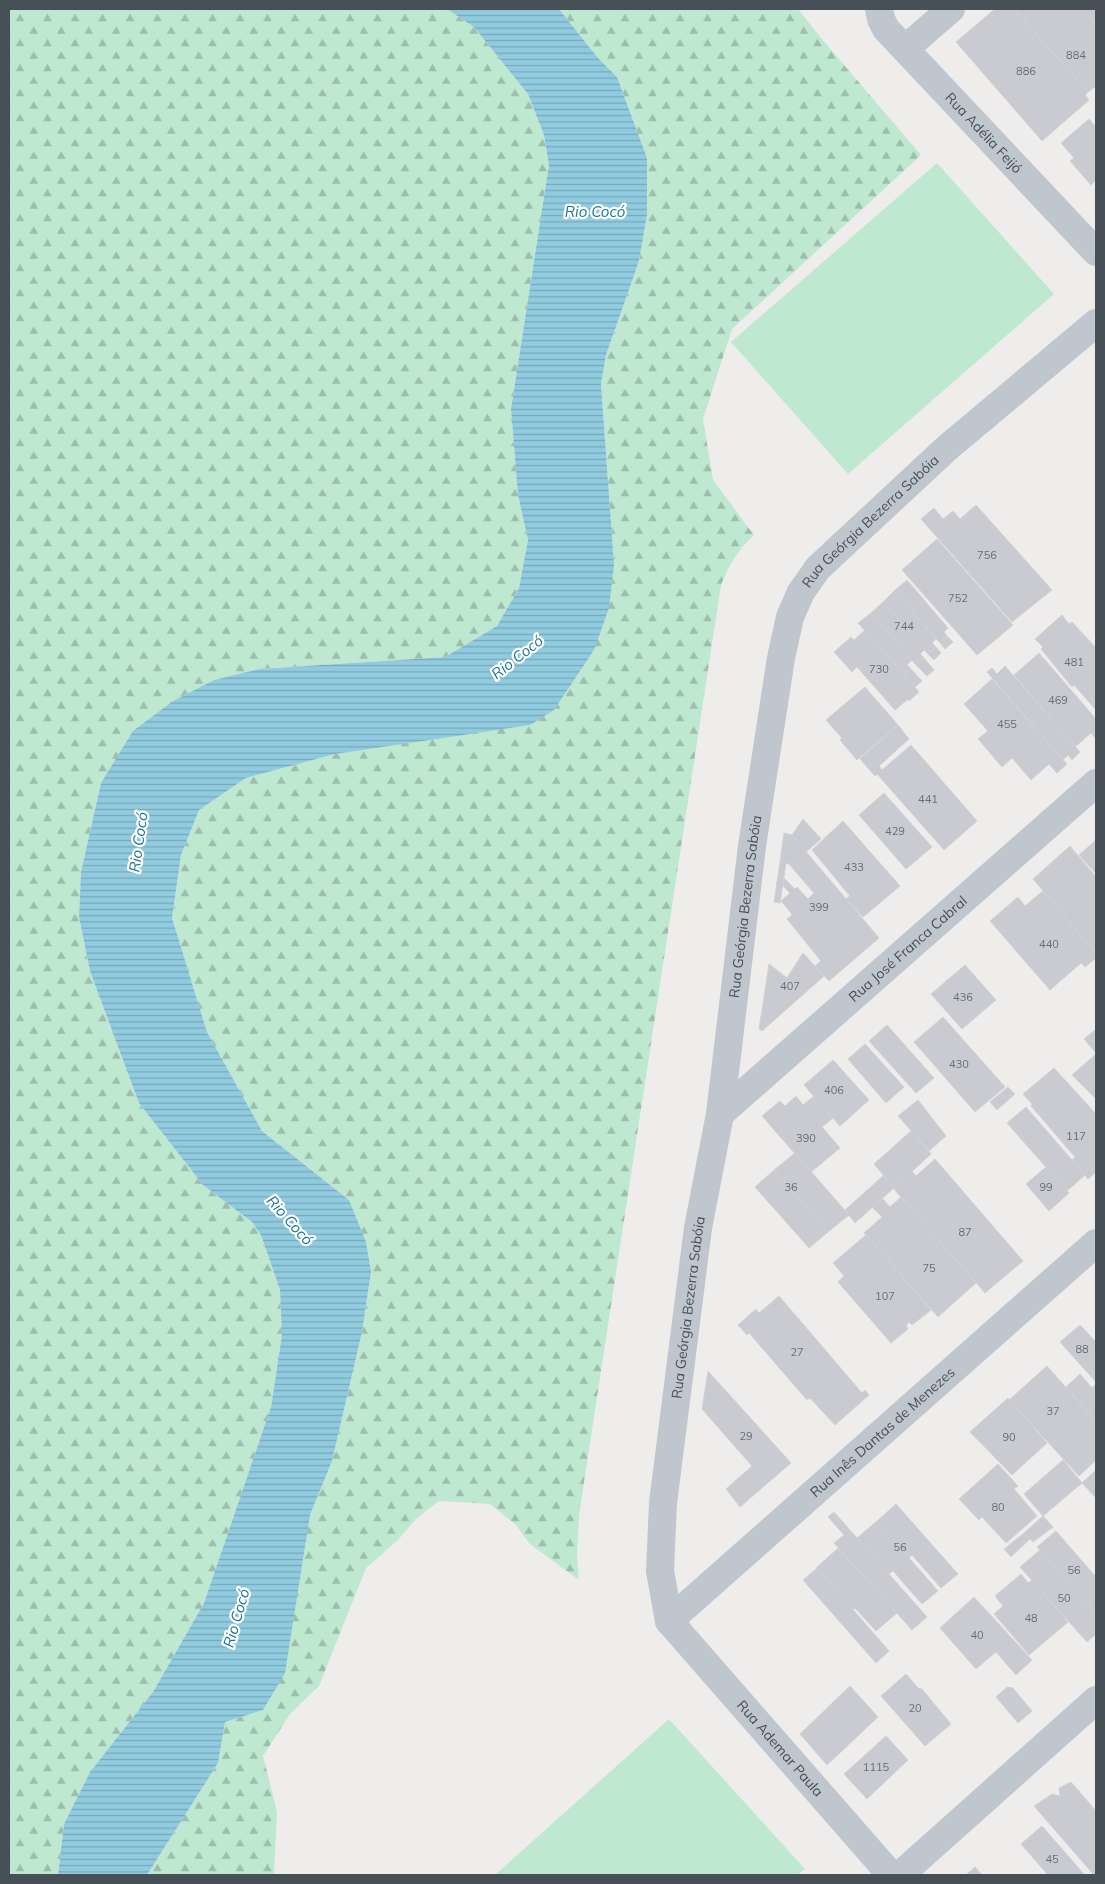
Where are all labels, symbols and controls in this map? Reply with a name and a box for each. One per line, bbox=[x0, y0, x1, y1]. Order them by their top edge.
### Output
house number: 884 bbox=[1066, 48, 1086, 62]
house number: 886 bbox=[1016, 64, 1036, 78]
street label: Rua Adélia Feijó bbox=[941, 89, 1026, 177]
water label: Rio Cocó bbox=[565, 202, 626, 221]
street label: Rua Geórgia Bezerra Sabóia bbox=[798, 451, 943, 591]
house number: 756 bbox=[977, 548, 997, 562]
house number: 752 bbox=[948, 591, 968, 605]
house number: 744 bbox=[894, 619, 914, 633]
water label: Rio Cocó bbox=[487, 631, 547, 683]
house number: 481 bbox=[1064, 655, 1084, 669]
house number: 730 bbox=[869, 662, 889, 676]
house number: 469 bbox=[1048, 693, 1068, 707]
house number: 455 bbox=[997, 717, 1017, 731]
house number: 441 bbox=[918, 792, 938, 806]
water label: Rio Cocó bbox=[124, 810, 152, 873]
street label: Rua Geórgia Bezerra Sabóia bbox=[725, 814, 766, 999]
house number: 429 bbox=[885, 824, 905, 838]
house number: 433 bbox=[844, 860, 864, 874]
street label: Rua José Franca Cabral bbox=[845, 892, 971, 1006]
house number: 399 bbox=[809, 900, 829, 914]
house number: 440 bbox=[1039, 937, 1059, 951]
house number: 407 bbox=[780, 979, 800, 993]
house number: 436 bbox=[953, 990, 973, 1004]
house number: 430 bbox=[949, 1057, 969, 1071]
house number: 406 bbox=[824, 1083, 844, 1097]
house number: 117 bbox=[1066, 1129, 1086, 1143]
house number: 390 bbox=[796, 1131, 816, 1145]
house number: 36 bbox=[784, 1180, 798, 1194]
house number: 99 bbox=[1039, 1180, 1053, 1194]
water label: Rio Cocó bbox=[263, 1191, 318, 1249]
street label: Rua Geórgia Bezerra Sabóia bbox=[667, 1215, 709, 1400]
house number: 87 bbox=[958, 1225, 972, 1239]
house number: 75 bbox=[922, 1261, 936, 1275]
house number: 107 bbox=[875, 1289, 895, 1303]
house number: 88 bbox=[1075, 1342, 1089, 1356]
house number: 27 bbox=[790, 1345, 804, 1359]
street label: Rua Inês Dantas de Menezes bbox=[806, 1363, 959, 1501]
house number: 37 bbox=[1046, 1404, 1060, 1418]
house number: 29 bbox=[739, 1429, 753, 1443]
house number: 90 bbox=[1002, 1430, 1016, 1444]
house number: 80 bbox=[991, 1500, 1005, 1514]
house number: 56 bbox=[893, 1540, 907, 1554]
house number: 56 bbox=[1067, 1563, 1081, 1577]
water label: Rio Cocó bbox=[219, 1586, 254, 1650]
house number: 50 bbox=[1057, 1591, 1071, 1605]
house number: 48 bbox=[1024, 1611, 1038, 1625]
house number: 40 bbox=[970, 1628, 984, 1642]
street label: Rua Ademar Paula bbox=[733, 1696, 827, 1800]
house number: 20 bbox=[908, 1701, 922, 1715]
house number: 1115 bbox=[863, 1760, 890, 1774]
house number: 45 bbox=[1045, 1852, 1059, 1866]

